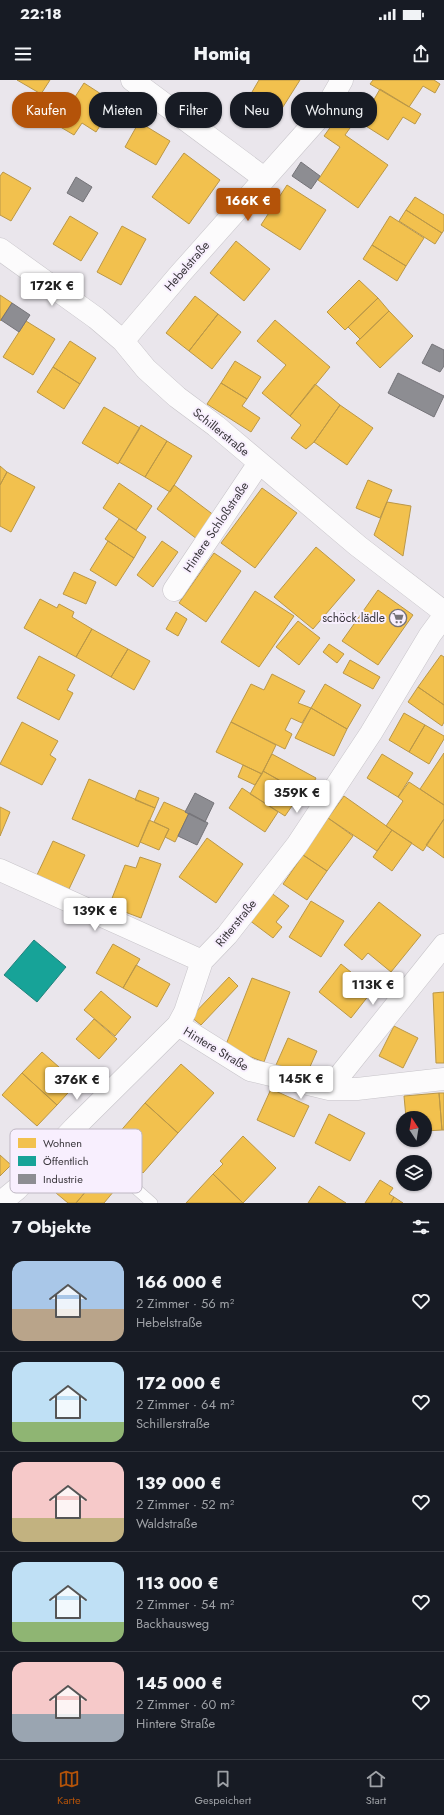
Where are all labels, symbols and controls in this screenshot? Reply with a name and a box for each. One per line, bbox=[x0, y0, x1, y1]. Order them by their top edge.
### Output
text: 22:18 bbox=[20, 3, 62, 25]
text: Homiq bbox=[194, 41, 250, 67]
icon: menu bbox=[12, 43, 34, 65]
icon: share bbox=[410, 43, 432, 65]
chip: Kaufen bbox=[12, 92, 81, 128]
chip: Mieten bbox=[89, 92, 157, 128]
chip: Filter bbox=[165, 92, 222, 128]
chip: Neu bbox=[230, 92, 283, 128]
chip: Wohnung bbox=[291, 92, 377, 128]
pin: 166K € bbox=[215, 188, 281, 222]
text: 166K € bbox=[225, 191, 271, 210]
street label: Hebelstraße bbox=[160, 237, 214, 295]
pin: 172K € bbox=[19, 273, 85, 307]
text: 172K € bbox=[30, 276, 74, 295]
street label: Schillerstraße bbox=[189, 404, 253, 460]
street label: Hintere Schloßstraße bbox=[179, 478, 253, 576]
supermarket icon: schöck.lädle bbox=[388, 608, 408, 628]
place label: schöck.lädle bbox=[322, 609, 385, 627]
pin: 359K € bbox=[264, 780, 330, 814]
text: 359K € bbox=[274, 783, 320, 802]
street label: Ritterstraße bbox=[211, 895, 261, 951]
pin: 139K € bbox=[62, 898, 128, 932]
text: 139K € bbox=[73, 901, 117, 920]
pin: 113K € bbox=[340, 972, 406, 1006]
text: 113K € bbox=[352, 975, 394, 994]
street label: Hintere Straße bbox=[180, 1022, 252, 1076]
pin: 145K € bbox=[268, 1066, 334, 1100]
pin: 376K € bbox=[44, 1067, 110, 1101]
text: 145K € bbox=[278, 1069, 324, 1088]
text: 376K € bbox=[54, 1070, 100, 1089]
north arrow bbox=[396, 1111, 432, 1147]
map controls bbox=[396, 1111, 432, 1191]
legend bbox=[10, 1129, 142, 1193]
text: Wohnen bbox=[43, 1135, 82, 1151]
text: Öffentlich bbox=[43, 1153, 89, 1169]
button: layers bbox=[396, 1155, 432, 1191]
text: Industrie bbox=[43, 1171, 83, 1187]
text: 7 Objekte bbox=[12, 1215, 91, 1239]
icon: filters bbox=[410, 1216, 432, 1238]
text: 166 000 € bbox=[136, 1270, 223, 1294]
icon: home bbox=[44, 1277, 92, 1325]
icon: heart bbox=[410, 1290, 432, 1312]
text: 2 Zimmer · 56 m² bbox=[136, 1294, 234, 1313]
text: Hebelstraße bbox=[136, 1313, 202, 1332]
text: 172 000 € bbox=[136, 1371, 221, 1395]
icon: home bbox=[44, 1378, 92, 1426]
icon: heart bbox=[410, 1391, 432, 1413]
text: 2 Zimmer · 64 m² bbox=[136, 1395, 235, 1414]
text: Schillerstraße bbox=[136, 1414, 210, 1433]
text: 139 000 € bbox=[136, 1471, 222, 1495]
icon: home bbox=[44, 1478, 92, 1526]
icon: heart bbox=[410, 1491, 432, 1513]
text: 2 Zimmer · 52 m² bbox=[136, 1495, 234, 1514]
text: Waldstraße bbox=[136, 1514, 197, 1533]
text: 113 000 € bbox=[136, 1571, 219, 1595]
icon: home bbox=[44, 1578, 92, 1626]
icon: heart bbox=[410, 1591, 432, 1613]
text: 2 Zimmer · 54 m² bbox=[136, 1595, 234, 1614]
text: Backhausweg bbox=[136, 1614, 209, 1633]
text: 145 000 € bbox=[136, 1671, 223, 1695]
icon: home bbox=[44, 1678, 92, 1726]
icon: heart bbox=[410, 1691, 432, 1713]
text: 2 Zimmer · 60 m² bbox=[136, 1695, 235, 1714]
text: Hintere Straße bbox=[136, 1714, 215, 1733]
tab: Karte bbox=[57, 1768, 81, 1808]
tab: Gespeichert bbox=[195, 1768, 251, 1808]
tab: Start bbox=[365, 1768, 387, 1808]

